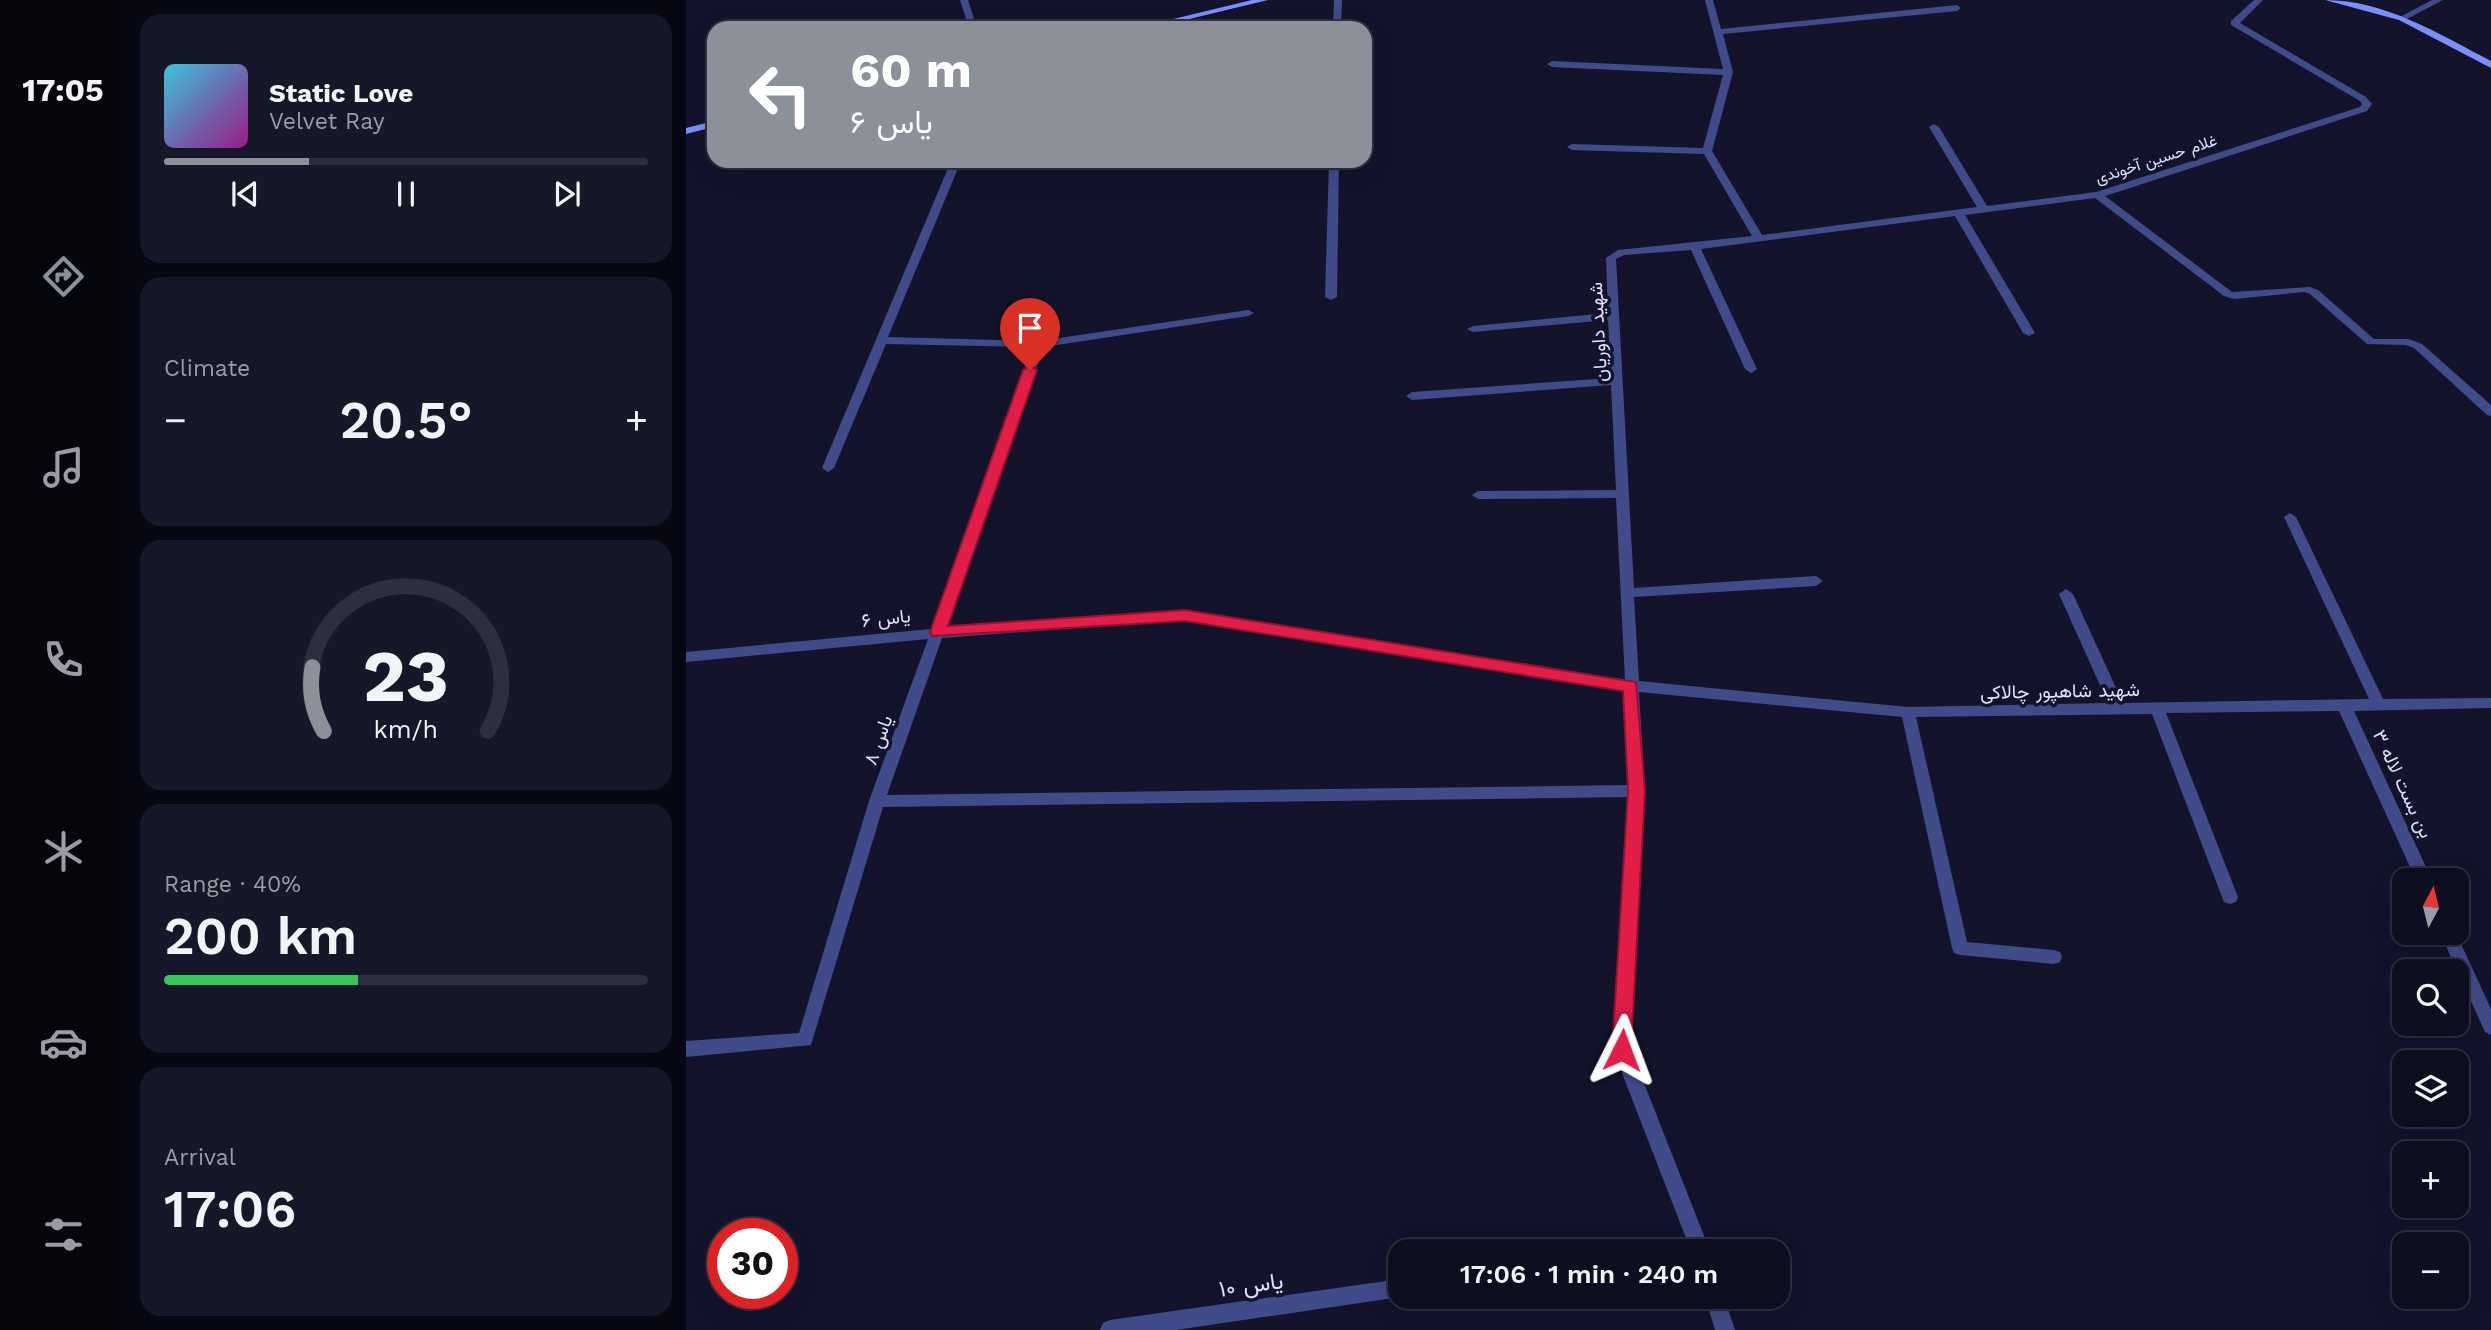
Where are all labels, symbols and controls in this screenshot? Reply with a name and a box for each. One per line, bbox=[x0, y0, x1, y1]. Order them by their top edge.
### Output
text: 60 m bbox=[850, 41, 972, 99]
icon: left bbox=[735, 49, 826, 140]
text: 17:05 bbox=[22, 71, 104, 109]
text: Static Love bbox=[269, 78, 413, 108]
text: یاس ۶ bbox=[850, 103, 933, 141]
text: Velvet Ray bbox=[269, 108, 385, 135]
street label: غلام حسین آخوندی bbox=[2093, 130, 2219, 189]
icon: previous bbox=[226, 175, 264, 213]
icon: pause bbox=[387, 175, 425, 213]
icon: next bbox=[548, 175, 586, 213]
icon: directions bbox=[39, 252, 88, 301]
street label: شهید داوریان bbox=[1584, 281, 1612, 383]
pin bbox=[1000, 298, 1060, 370]
icon: arrive bbox=[1011, 309, 1049, 347]
text: Climate bbox=[164, 355, 250, 382]
text: 20.5° bbox=[340, 390, 472, 451]
text: − bbox=[164, 398, 187, 442]
text: + bbox=[625, 398, 648, 442]
icon: music bbox=[39, 443, 88, 492]
street label: یاس ۶ bbox=[860, 604, 912, 632]
text: 23 bbox=[363, 633, 449, 719]
icon: phone bbox=[39, 635, 88, 684]
street label: شهید شاهپور چالاکی bbox=[1980, 678, 2140, 706]
street label: یاس ۸ bbox=[858, 712, 898, 768]
text: km/h bbox=[374, 715, 438, 744]
street label: بن بست لاله ۳ bbox=[2368, 726, 2438, 842]
icon: climate bbox=[39, 827, 88, 876]
north arrow bbox=[2392, 868, 2469, 945]
map controls bbox=[2392, 868, 2469, 1309]
text: Range · 40% bbox=[164, 871, 301, 898]
text: 200 km bbox=[164, 906, 357, 967]
button: search bbox=[2392, 959, 2469, 1036]
position arrow bbox=[1585, 1013, 1659, 1087]
icon: car bbox=[39, 1018, 88, 1067]
button: layers bbox=[2392, 1050, 2469, 1127]
button: + bbox=[2392, 1141, 2469, 1218]
text: Arrival bbox=[164, 1144, 236, 1171]
text: 17:06 bbox=[164, 1179, 296, 1240]
icon: filters bbox=[39, 1210, 88, 1259]
speed limit sign: 30 bbox=[707, 1218, 798, 1309]
button: − bbox=[2392, 1232, 2469, 1309]
text: 17:06 · 1 min · 240 m bbox=[1460, 1259, 1718, 1289]
street label: یاس ۱۰ bbox=[1217, 1267, 1285, 1303]

